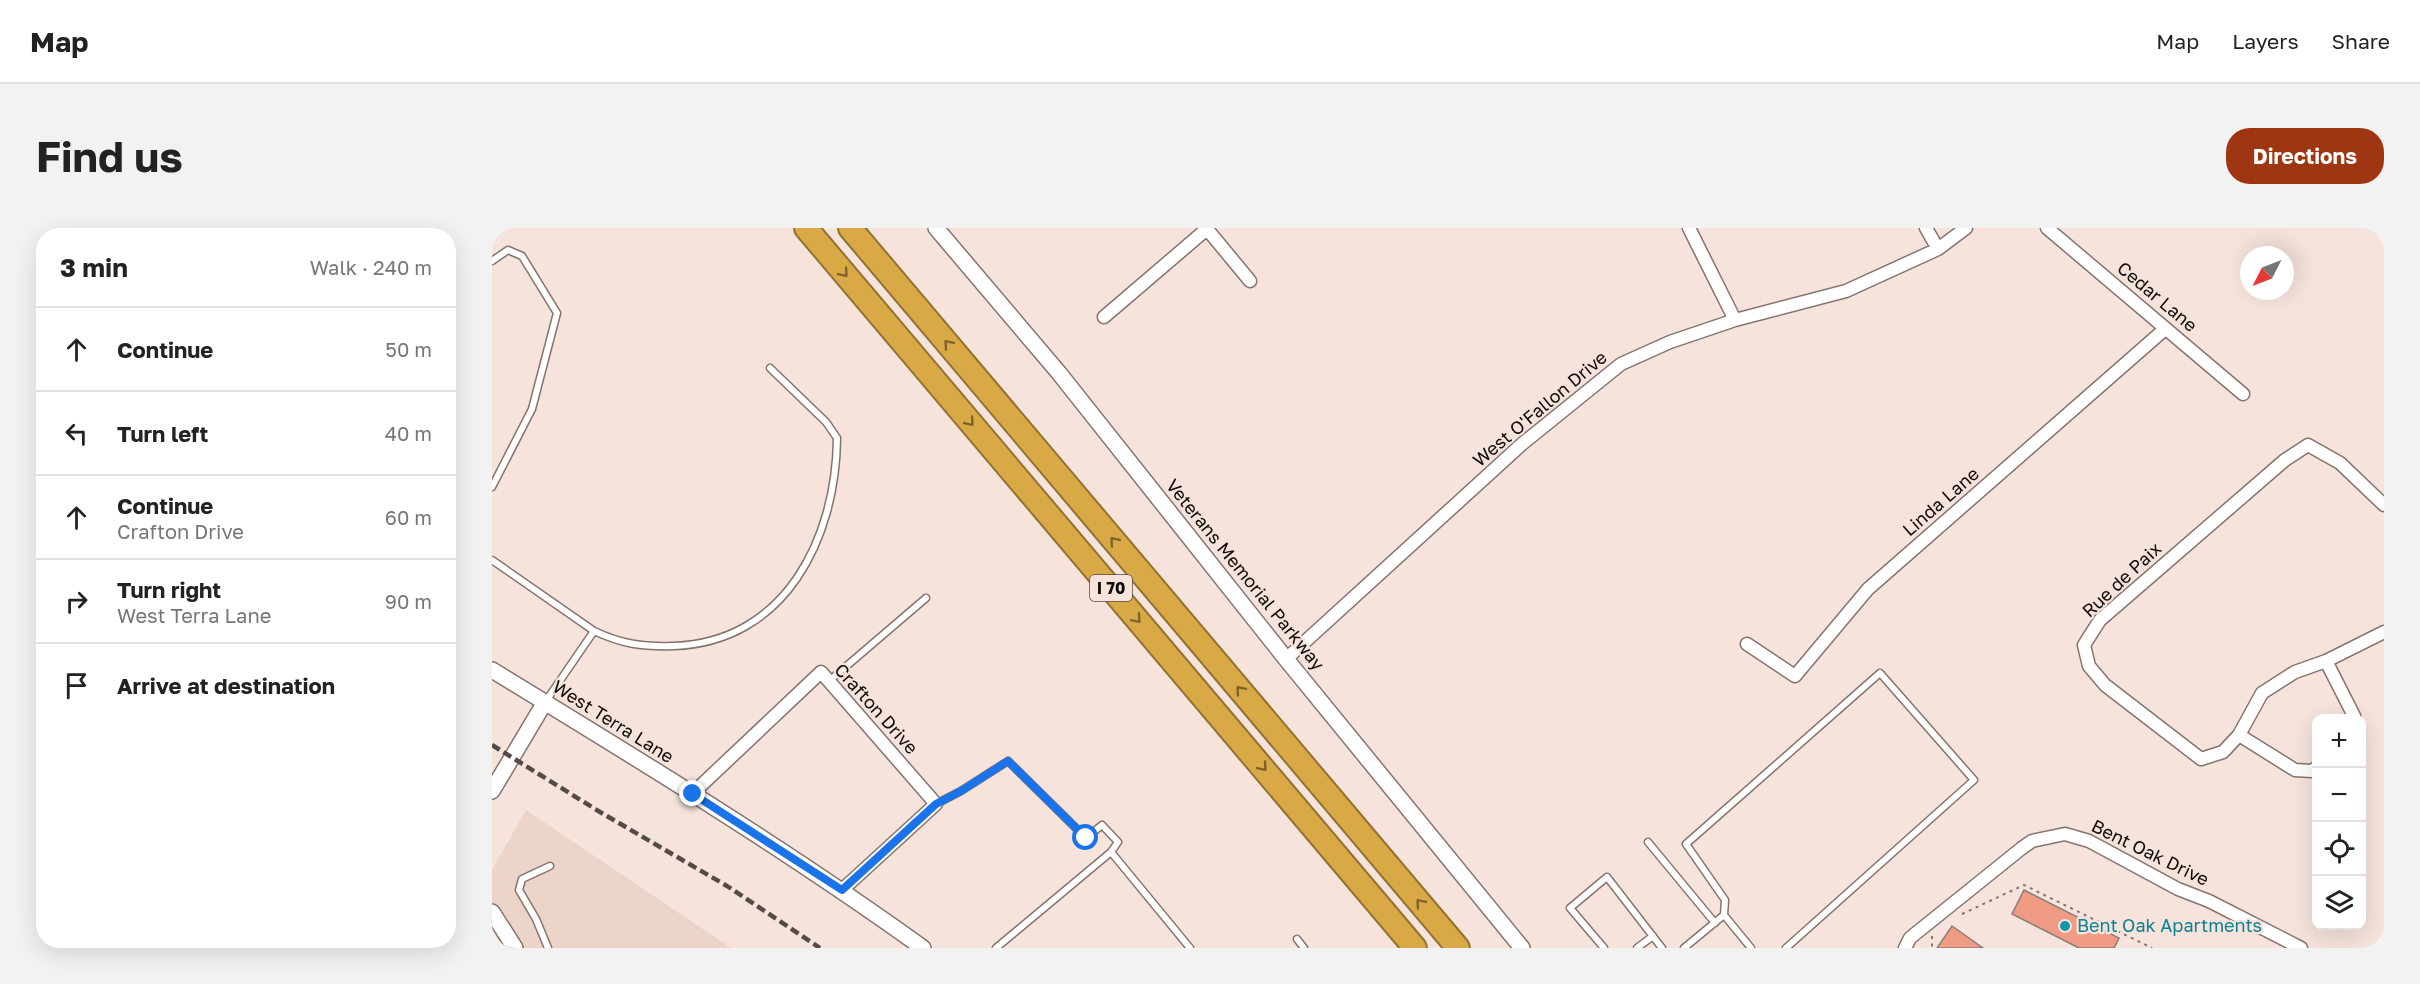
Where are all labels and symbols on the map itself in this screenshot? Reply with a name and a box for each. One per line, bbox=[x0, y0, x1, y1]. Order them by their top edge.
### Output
north arrow bbox=[2240, 246, 2294, 300]
street label: Cedar Lane bbox=[2113, 256, 2202, 336]
one-way arrow bbox=[837, 266, 848, 277]
one-way arrow bbox=[944, 340, 955, 351]
street label: West O'Fallon Drive bbox=[1468, 346, 1611, 471]
one-way arrow bbox=[963, 415, 974, 426]
street label: Linda Lane bbox=[1898, 462, 1983, 540]
street label: Veterans Memorial Parkway bbox=[1162, 474, 1330, 674]
one-way arrow bbox=[1111, 537, 1122, 548]
street label: Rue de Paix bbox=[2077, 537, 2166, 621]
road number: I 70 bbox=[1090, 575, 1132, 601]
one-way arrow bbox=[1130, 612, 1141, 623]
street label: Crafton Drive bbox=[830, 659, 923, 758]
street label: West Terra Lane bbox=[549, 675, 678, 767]
one-way arrow bbox=[1237, 686, 1248, 697]
one-way arrow bbox=[1256, 760, 1267, 771]
route end bbox=[679, 780, 705, 806]
street label: Bent Oak Drive bbox=[2088, 814, 2213, 890]
route start bbox=[1072, 824, 1098, 850]
one-way arrow bbox=[1417, 899, 1428, 910]
place label: Bent Oak Apartments bbox=[2077, 914, 2262, 936]
marker: Bent Oak Apartments bbox=[2058, 919, 2072, 933]

